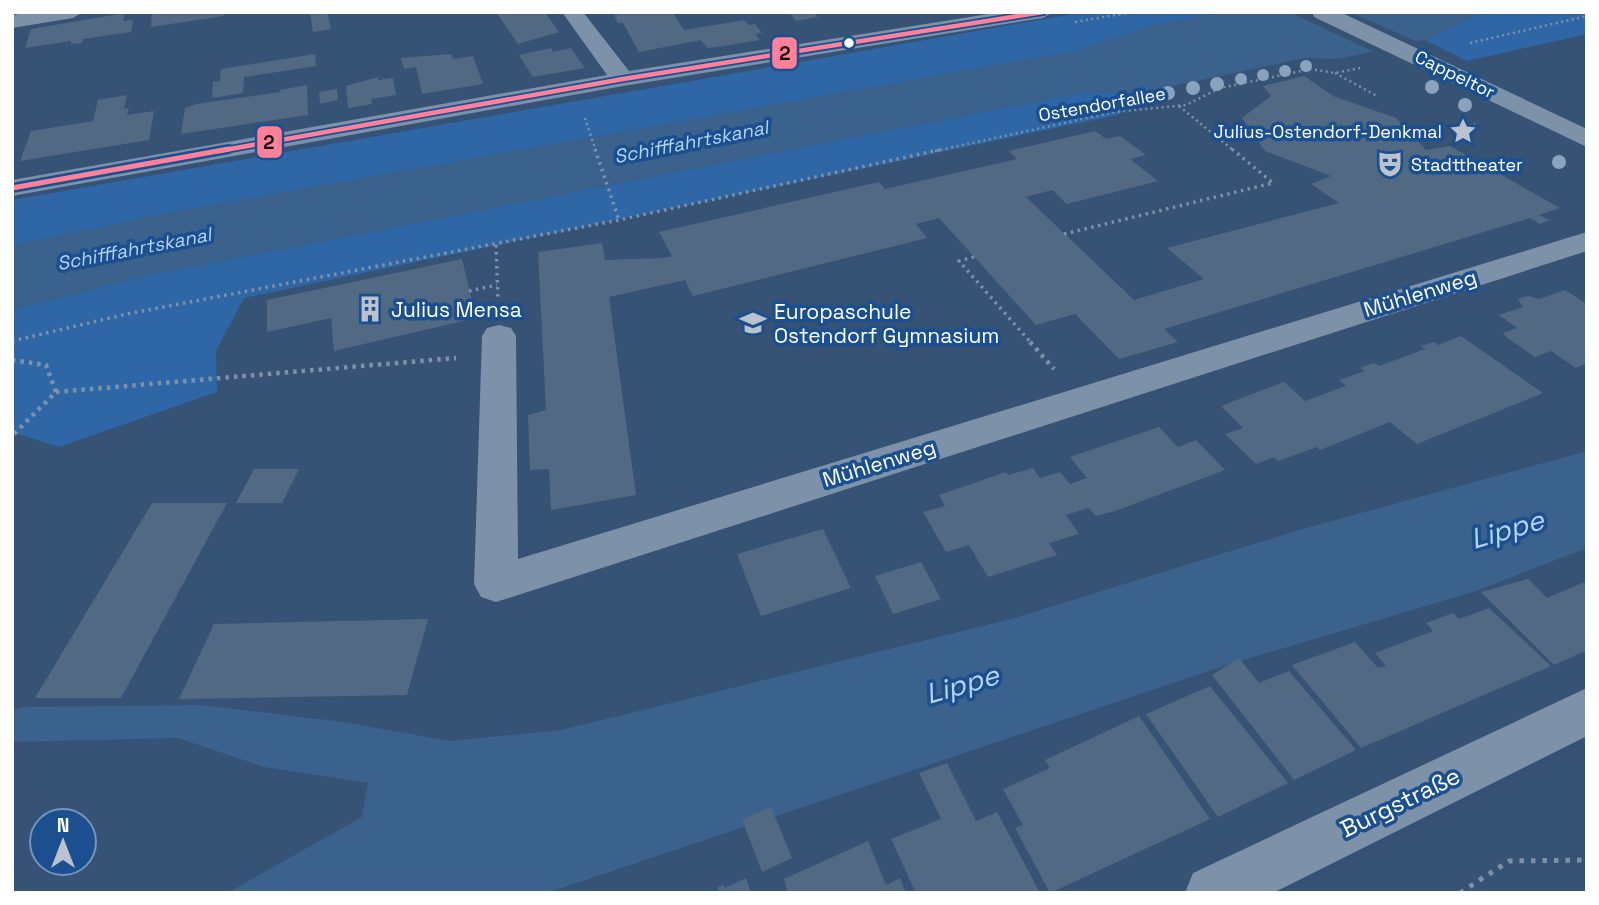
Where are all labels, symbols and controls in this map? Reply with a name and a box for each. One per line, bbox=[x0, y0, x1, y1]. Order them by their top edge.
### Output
line badge: 2 bbox=[771, 36, 798, 70]
unlabelled marker bbox=[842, 36, 856, 50]
text: 2 bbox=[779, 41, 791, 66]
street label: Cappeltor bbox=[1411, 45, 1499, 103]
street label: Ostendorfallee bbox=[1037, 81, 1167, 127]
water label: Schifffahrtskanal bbox=[612, 114, 772, 169]
place icon: Julius-Ostendorf-Denkmal bbox=[1448, 116, 1478, 146]
place label: Julius-Ostendorf-Denkmal bbox=[1213, 120, 1442, 143]
line badge: 2 bbox=[256, 125, 283, 159]
text: 2 bbox=[263, 130, 275, 155]
theatre icon: Stadttheater bbox=[1375, 149, 1405, 179]
place label: Stadttheater bbox=[1411, 153, 1523, 176]
water label: Schifffahrtskanal bbox=[55, 221, 215, 276]
street label: Mühlenweg bbox=[1360, 263, 1480, 323]
building icon: Julius Mensa bbox=[355, 294, 385, 324]
place label: Julius Mensa bbox=[391, 296, 522, 323]
place label: Europaschule Ostendorf Gymnasium bbox=[774, 298, 999, 349]
school or university icon: Europaschule Ostendorf Gymnasium bbox=[738, 308, 768, 338]
street label: Mühlenweg bbox=[819, 433, 939, 493]
water label: Lippe bbox=[1466, 501, 1549, 557]
water label: Lippe bbox=[921, 656, 1004, 712]
street label: Burgstraße bbox=[1335, 760, 1465, 844]
north arrow bbox=[28, 807, 98, 877]
text: N bbox=[57, 813, 69, 838]

